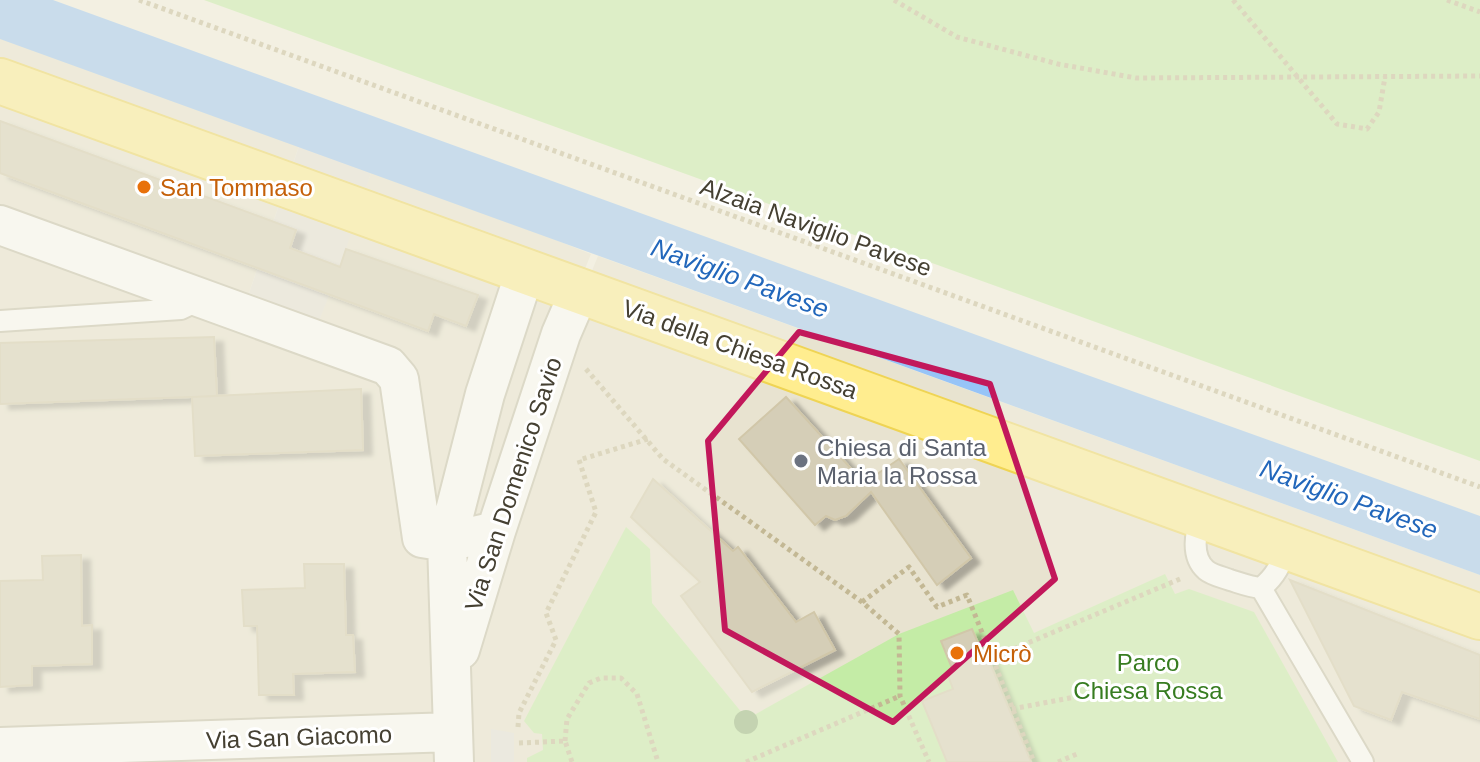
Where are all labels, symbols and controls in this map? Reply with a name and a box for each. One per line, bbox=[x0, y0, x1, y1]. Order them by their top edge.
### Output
street label: Alzaia Naviglio Pavese bbox=[696, 172, 936, 282]
place label: San Tommaso bbox=[160, 174, 313, 201]
marker: San Tommaso bbox=[135, 178, 153, 196]
water label: Naviglio Pavese bbox=[647, 231, 833, 325]
street label: Via della Chiesa Rossa bbox=[619, 294, 862, 404]
street label: Via San Domenico Savio bbox=[459, 354, 567, 614]
place label: Chiesa di Santa Maria la Rossa bbox=[817, 434, 987, 489]
marker: Chiesa di Santa Maria la Rossa bbox=[792, 452, 810, 470]
water label: Naviglio Pavese bbox=[1256, 453, 1442, 545]
place label: Micrò bbox=[973, 640, 1032, 667]
marker: Micrò bbox=[948, 644, 966, 662]
park label: Parco Chiesa Rossa bbox=[1073, 649, 1223, 704]
street label: Via San Giacomo bbox=[205, 720, 393, 754]

